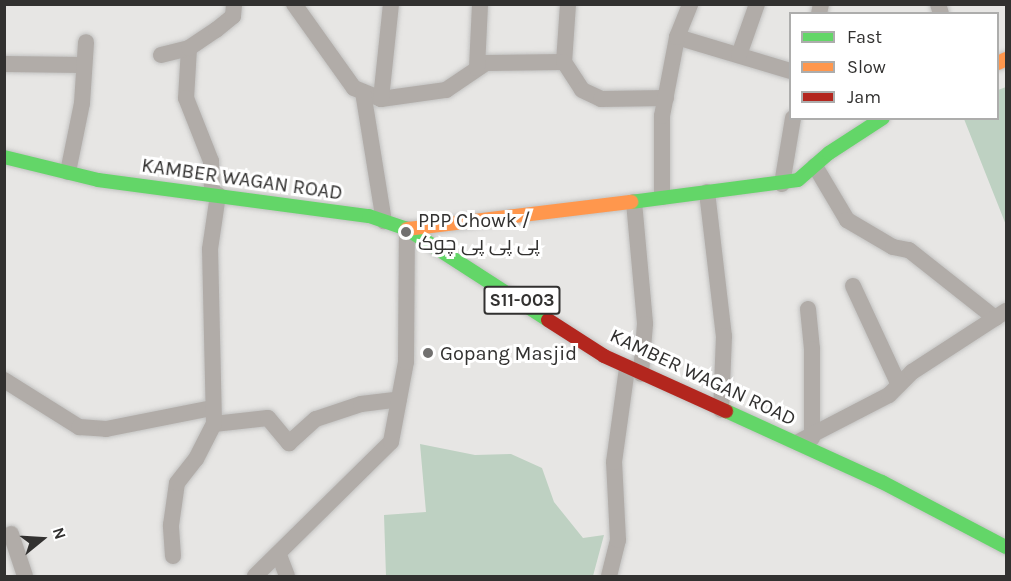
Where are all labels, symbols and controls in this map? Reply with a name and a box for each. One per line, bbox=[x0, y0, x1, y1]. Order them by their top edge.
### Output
legend bbox=[789, 12, 999, 120]
text: Fast bbox=[847, 26, 882, 48]
text: Slow bbox=[847, 56, 886, 78]
text: Jam bbox=[847, 86, 881, 108]
street label: KAMBER WAGAN ROAD bbox=[140, 153, 344, 205]
place label: PPP Chowk / پی پی پی چوک bbox=[418, 208, 540, 255]
marker: PPP Chowk / پی پی پی چوک bbox=[399, 225, 413, 239]
road number: S11-003 bbox=[483, 285, 561, 315]
street label: KAMBER WAGAN ROAD bbox=[606, 323, 800, 431]
place label: Gopang Masjid bbox=[440, 341, 577, 365]
marker: Gopang Masjid bbox=[421, 346, 435, 360]
north arrow bbox=[12, 509, 72, 569]
text: N bbox=[49, 525, 70, 542]

